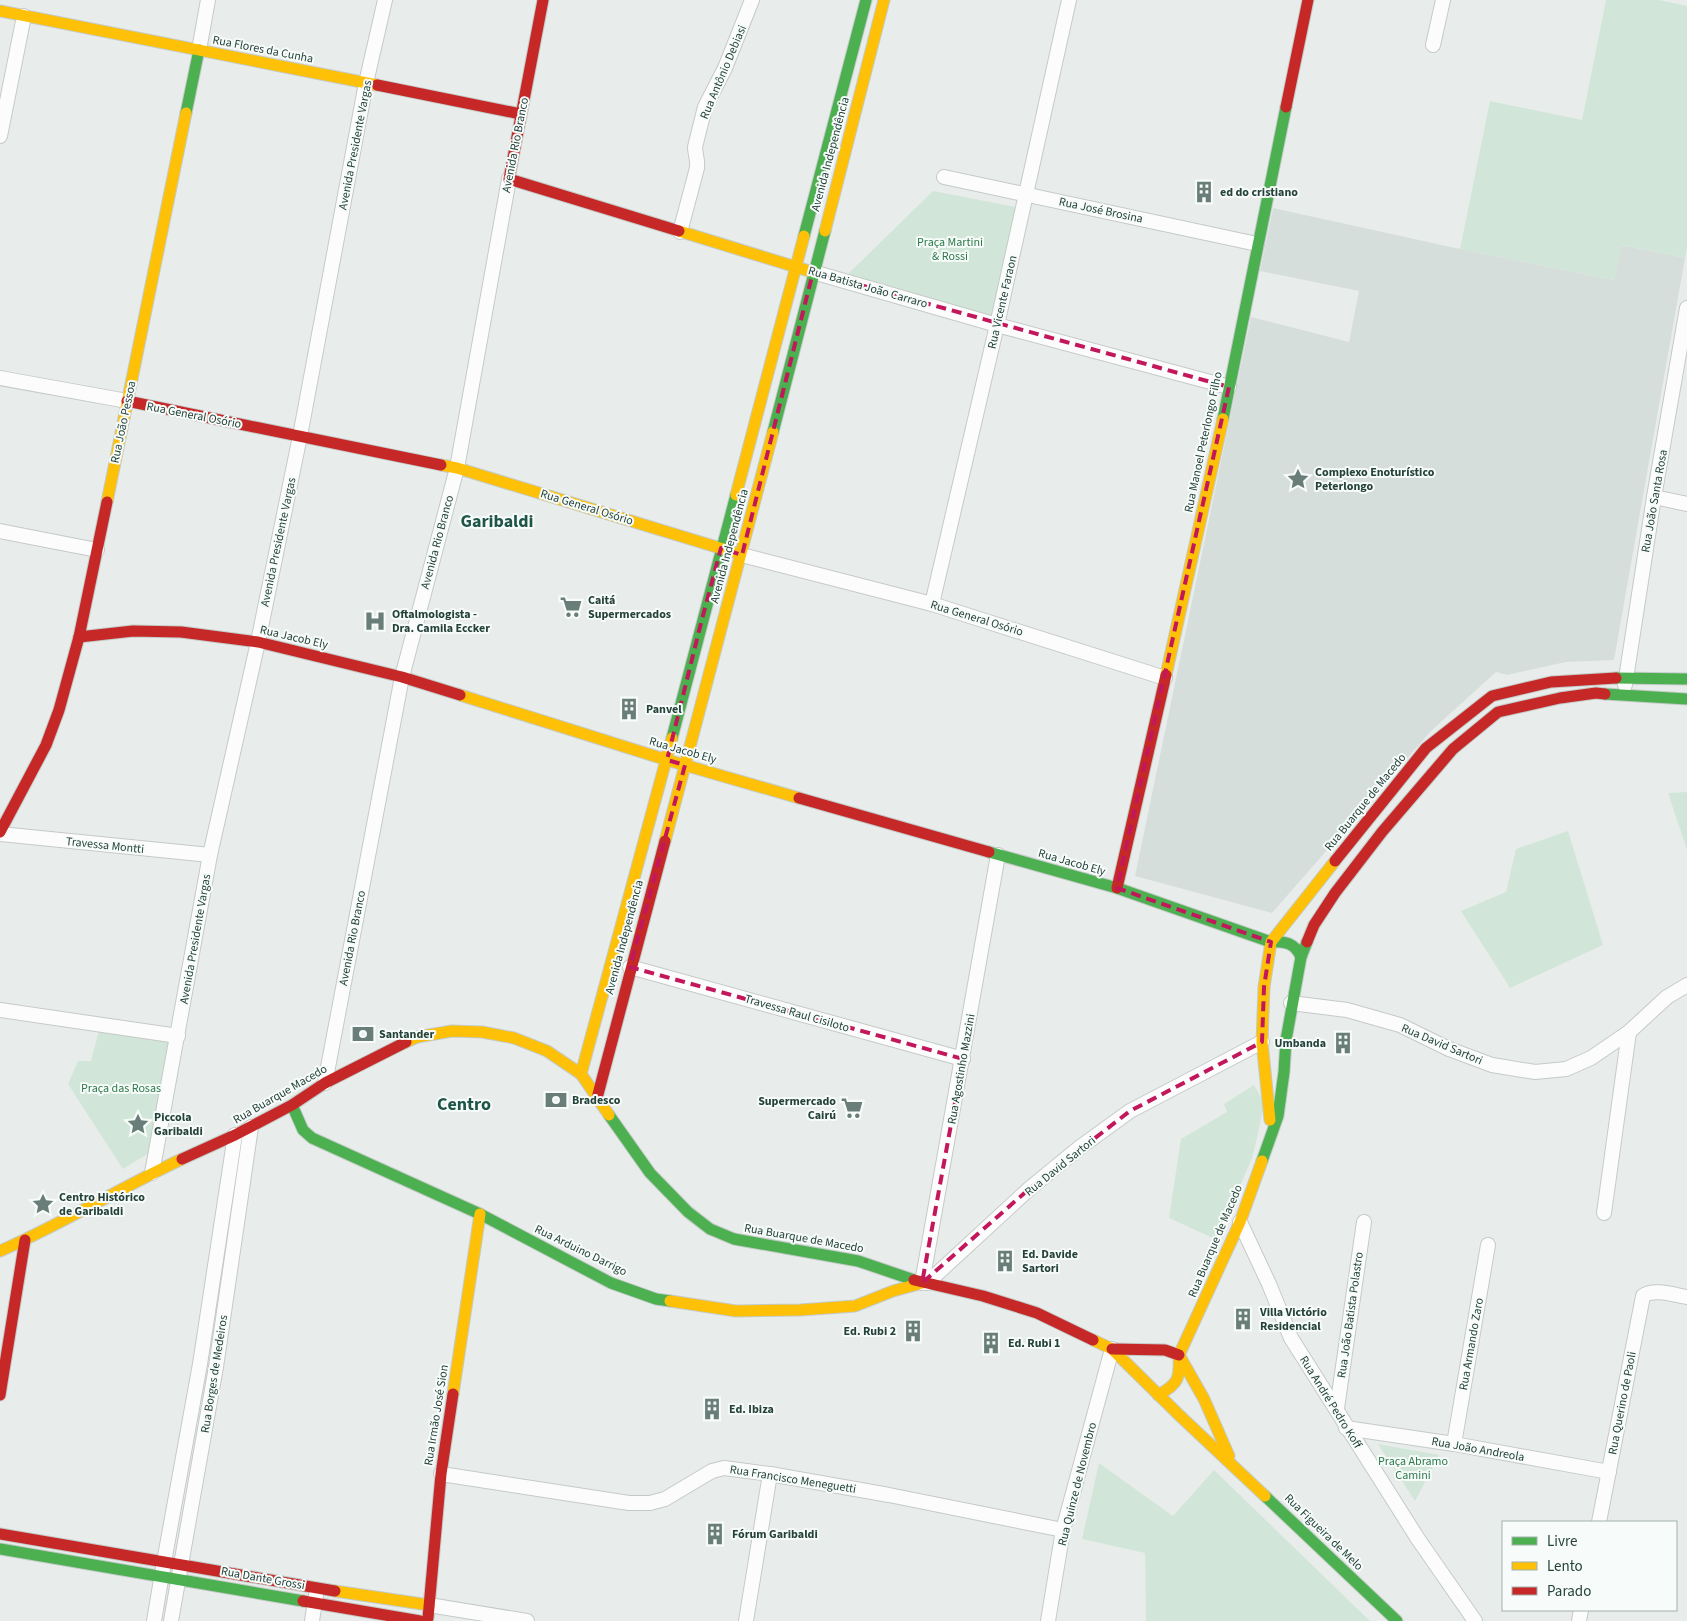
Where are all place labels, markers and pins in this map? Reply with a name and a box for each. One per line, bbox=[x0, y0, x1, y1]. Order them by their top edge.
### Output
building icon: ed do cristiano bbox=[1191, 179, 1217, 205]
place label: ed do cristiano bbox=[1220, 184, 1298, 201]
place label: Complexo Enoturístico Peterlongo bbox=[1315, 464, 1435, 495]
place icon: Complexo Enoturístico Peterlongo bbox=[1285, 466, 1311, 492]
place label: Caitá Supermercados bbox=[588, 592, 671, 623]
supermarket icon: Caitá Supermercados bbox=[558, 594, 584, 620]
place label: Oftalmologista - Dra. Camila Eccker bbox=[392, 606, 490, 637]
hospital icon: Oftalmologista - Dra. Camila Eccker bbox=[362, 608, 388, 634]
building icon: Panvel bbox=[616, 696, 642, 722]
place label: Panvel bbox=[646, 701, 682, 718]
bank icon: Santander bbox=[350, 1021, 376, 1047]
place label: Santander bbox=[379, 1026, 434, 1043]
building icon: Umbanda bbox=[1330, 1030, 1356, 1056]
place label: Umbanda bbox=[1275, 1035, 1326, 1052]
bank icon: Bradesco bbox=[543, 1087, 569, 1113]
place label: Bradesco bbox=[572, 1092, 621, 1109]
place label: Supermercado Cairú bbox=[758, 1093, 836, 1124]
supermarket icon: Supermercado Cairú bbox=[839, 1095, 865, 1121]
place label: Piccola Garibaldi bbox=[154, 1109, 203, 1140]
place icon: Piccola Garibaldi bbox=[125, 1111, 151, 1137]
place label: Centro Histórico de Garibaldi bbox=[59, 1189, 145, 1220]
place icon: Centro Histórico de Garibaldi bbox=[30, 1191, 56, 1217]
place label: Ed. Davide Sartori bbox=[1022, 1246, 1078, 1277]
building icon: Ed. Davide Sartori bbox=[992, 1248, 1018, 1274]
place label: Villa Victório Residencial bbox=[1259, 1304, 1327, 1335]
building icon: Villa Victório Residencial bbox=[1230, 1306, 1256, 1332]
building icon: Ed. Rubi 2 bbox=[900, 1318, 926, 1344]
place label: Ed. Rubi 2 bbox=[844, 1323, 896, 1340]
building icon: Ed. Rubi 1 bbox=[978, 1330, 1004, 1356]
place label: Ed. Rubi 1 bbox=[1008, 1335, 1060, 1352]
building icon: Ed. Ibiza bbox=[699, 1396, 725, 1422]
place label: Ed. Ibiza bbox=[729, 1401, 774, 1418]
building icon: Fórum Garibaldi bbox=[702, 1521, 728, 1547]
place label: Fórum Garibaldi bbox=[732, 1526, 818, 1543]

